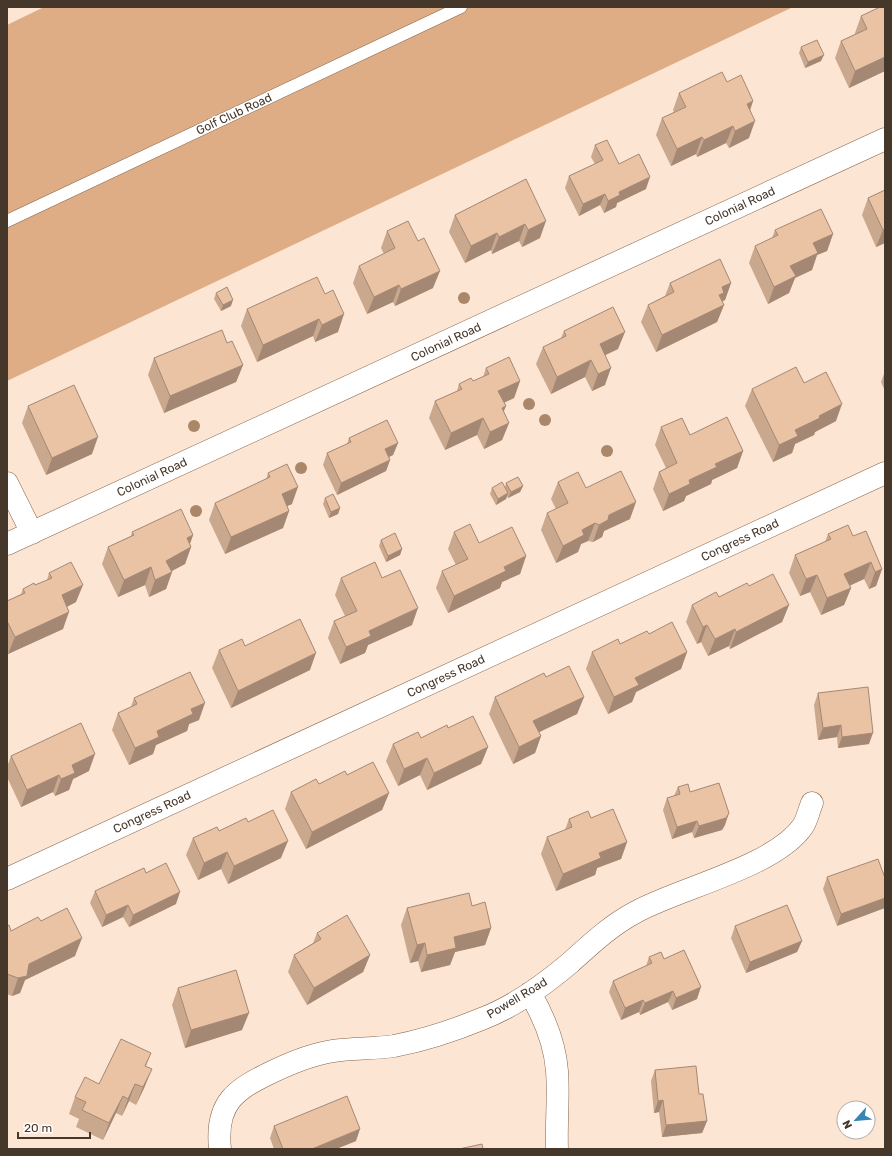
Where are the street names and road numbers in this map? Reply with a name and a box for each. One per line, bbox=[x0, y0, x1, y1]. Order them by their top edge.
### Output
street label: Golf Club Road bbox=[194, 90, 274, 138]
street label: Colonial Road bbox=[703, 184, 777, 228]
street label: Colonial Road bbox=[409, 320, 483, 364]
street label: Colonial Road bbox=[115, 455, 189, 499]
street label: Congress Road bbox=[699, 516, 781, 564]
street label: Congress Road bbox=[405, 652, 487, 700]
street label: Congress Road bbox=[111, 788, 193, 836]
street label: Powell Road bbox=[484, 975, 550, 1021]

